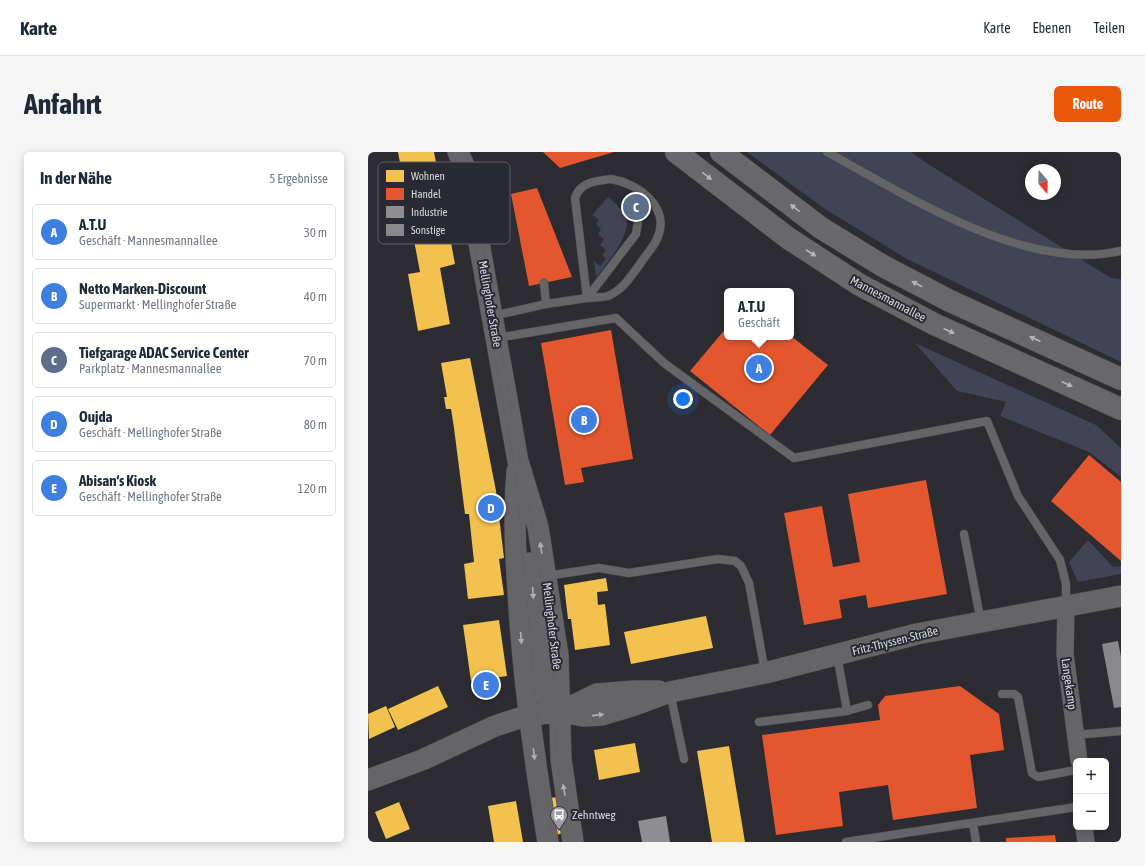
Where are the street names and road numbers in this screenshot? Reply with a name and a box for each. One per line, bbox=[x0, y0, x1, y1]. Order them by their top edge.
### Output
street label: Mellinghofer Straße bbox=[476, 260, 504, 348]
street label: Mannesmannallee bbox=[848, 273, 928, 325]
street label: Mellinghofer Straße bbox=[540, 582, 564, 670]
street label: Fritz-Thyssen-Straße bbox=[851, 624, 939, 658]
street label: Langekamp bbox=[1058, 657, 1080, 711]

